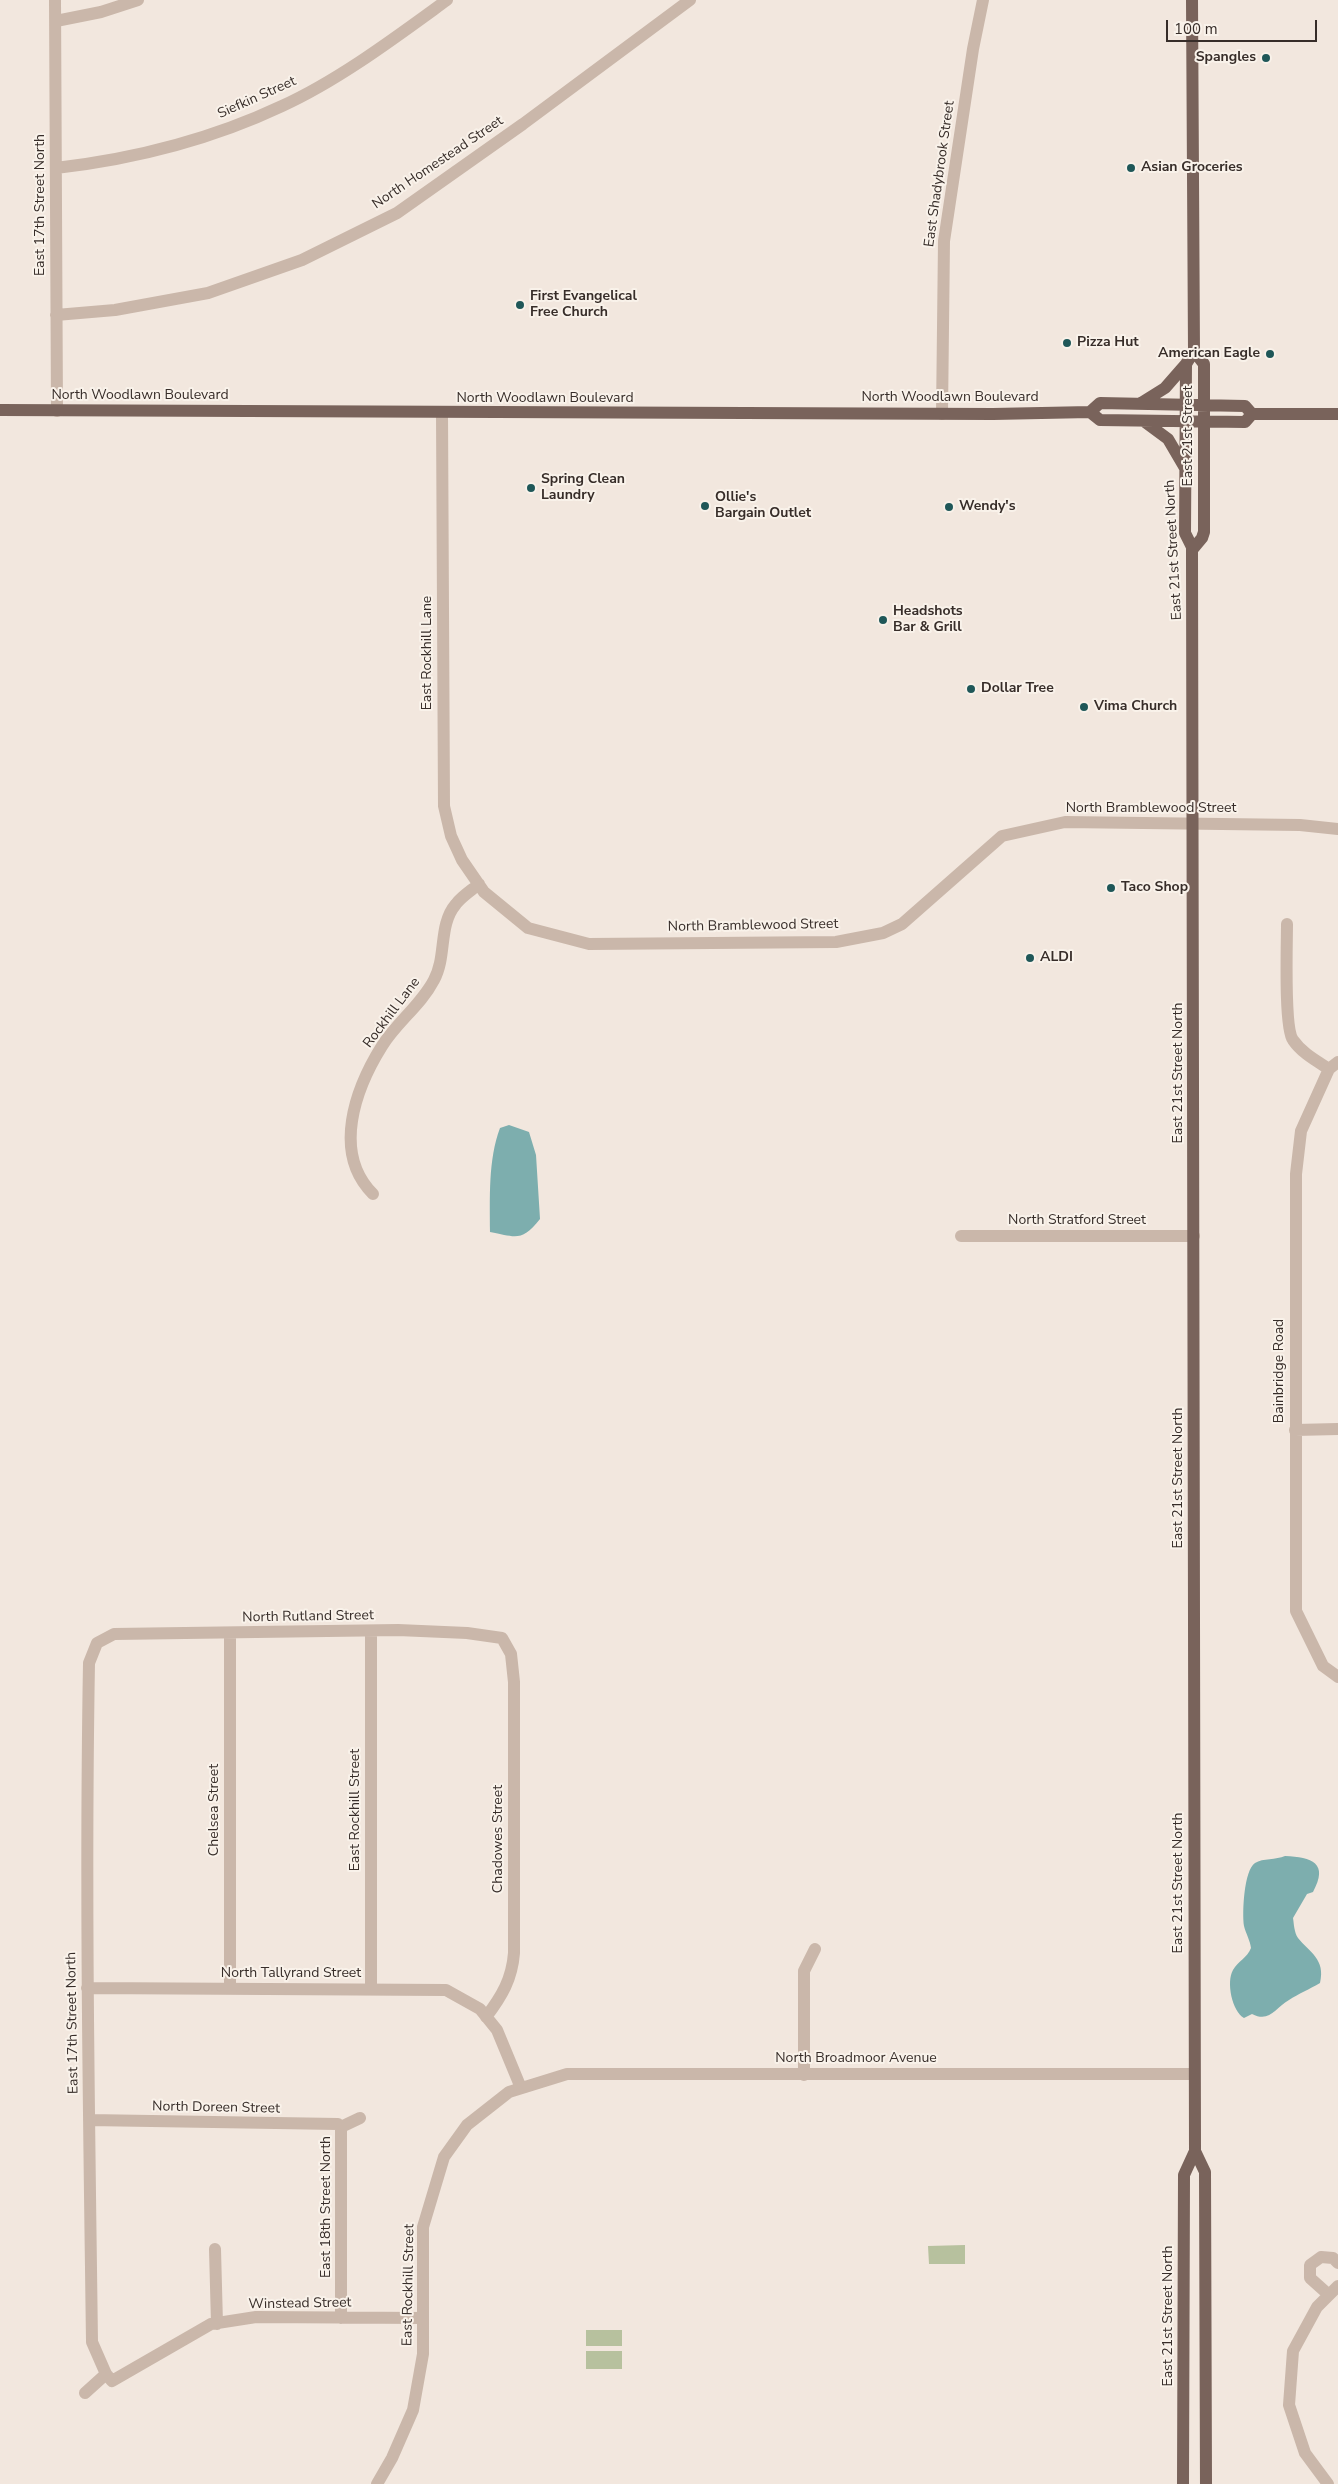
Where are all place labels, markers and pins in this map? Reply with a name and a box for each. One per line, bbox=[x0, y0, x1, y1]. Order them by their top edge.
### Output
place label: Spangles bbox=[1196, 50, 1256, 66]
marker: Spangles bbox=[1260, 52, 1272, 64]
place label: Asian Groceries bbox=[1141, 160, 1243, 176]
marker: Asian Groceries bbox=[1125, 162, 1137, 174]
place label: First Evangelical Free Church bbox=[530, 289, 637, 322]
marker: First Evangelical Free Church bbox=[514, 299, 526, 311]
place label: Pizza Hut bbox=[1077, 335, 1139, 351]
marker: Pizza Hut bbox=[1061, 337, 1073, 349]
place label: American Eagle bbox=[1158, 346, 1260, 362]
marker: American Eagle bbox=[1264, 348, 1276, 360]
place label: Spring Clean Laundry bbox=[541, 472, 625, 504]
marker: Spring Clean Laundry bbox=[525, 482, 537, 494]
place label: Ollie's Bargain Outlet bbox=[715, 490, 811, 522]
place label: Wendy's bbox=[959, 499, 1015, 515]
marker: Ollie's Bargain Outlet bbox=[699, 500, 711, 512]
marker: Wendy's bbox=[943, 501, 955, 513]
place label: Headshots Bar & Grill bbox=[893, 604, 963, 636]
marker: Headshots Bar & Grill bbox=[877, 614, 889, 626]
place label: Dollar Tree bbox=[981, 681, 1054, 697]
marker: Dollar Tree bbox=[965, 683, 977, 695]
place label: Vima Church bbox=[1094, 699, 1177, 715]
marker: Vima Church bbox=[1078, 701, 1090, 713]
place label: Taco Shop bbox=[1121, 880, 1188, 896]
marker: Taco Shop bbox=[1105, 882, 1117, 894]
place label: ALDI bbox=[1040, 950, 1073, 966]
marker: ALDI bbox=[1024, 952, 1036, 964]

